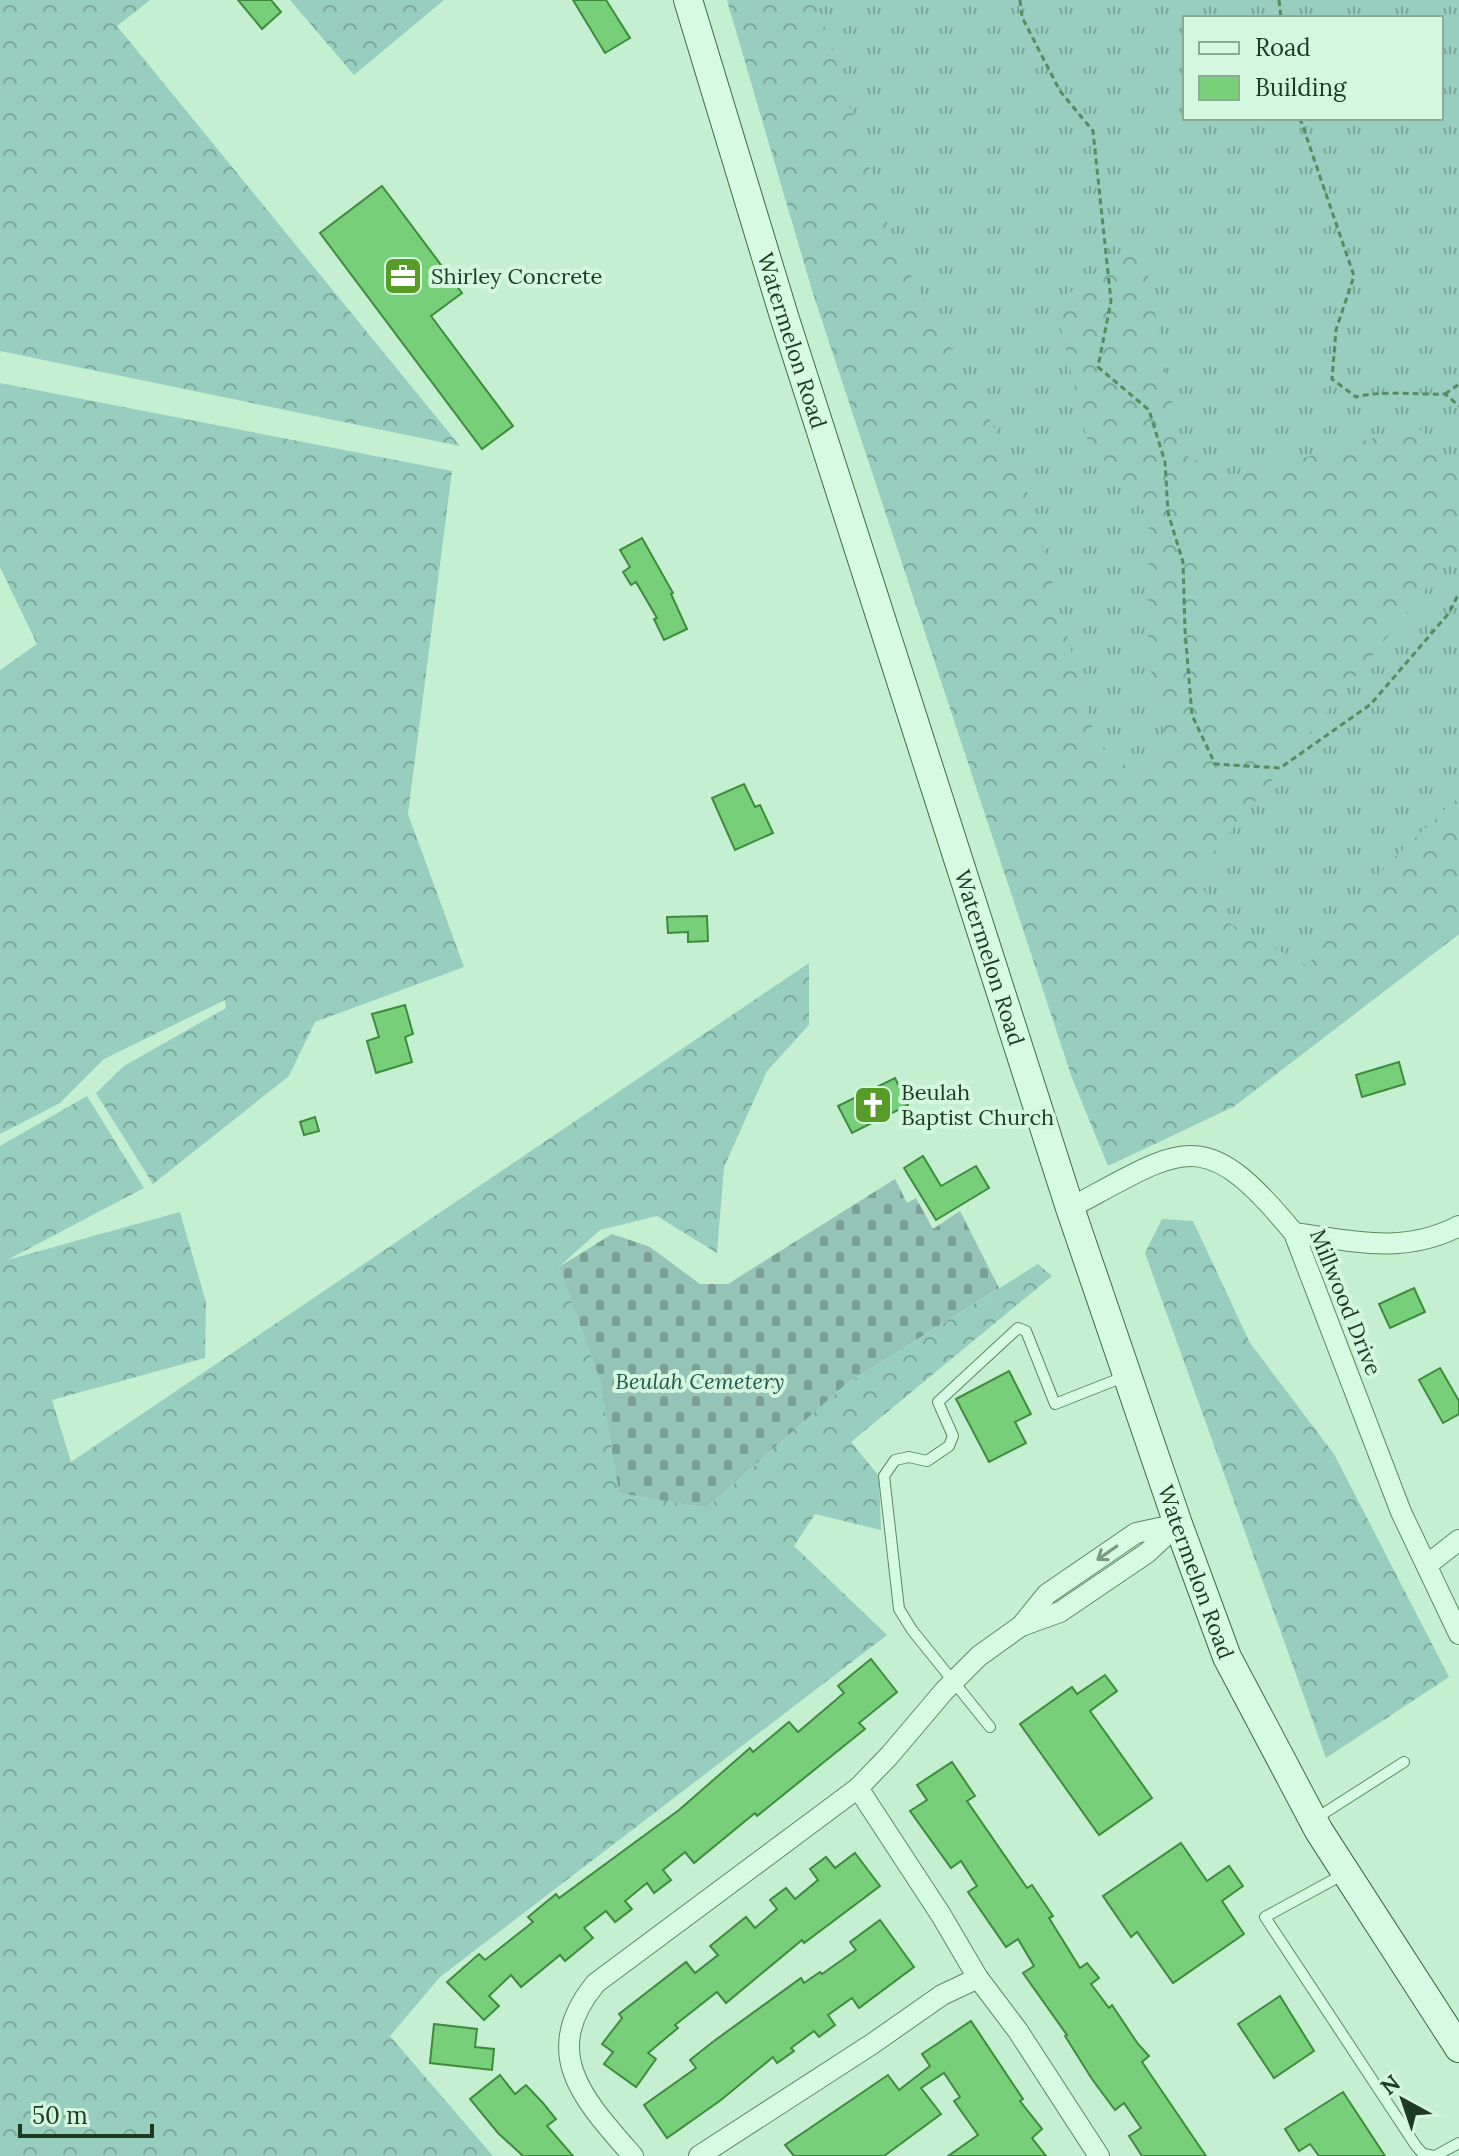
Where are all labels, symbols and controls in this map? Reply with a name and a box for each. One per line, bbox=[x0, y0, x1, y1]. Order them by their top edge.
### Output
legend bbox=[1183, 16, 1443, 120]
text: Road bbox=[1255, 32, 1311, 63]
text: Building bbox=[1255, 72, 1347, 103]
street label: Watermelon Road bbox=[752, 249, 833, 432]
office icon: Shirley Concrete bbox=[382, 255, 424, 297]
place label: Shirley Concrete bbox=[431, 262, 602, 290]
street label: Watermelon Road bbox=[948, 866, 1031, 1049]
place label: Beulah Baptist Church bbox=[901, 1078, 1054, 1131]
church icon: Beulah Baptist Church bbox=[852, 1084, 894, 1126]
street label: Millwood Drive bbox=[1304, 1225, 1388, 1379]
park label: Beulah Cemetery bbox=[615, 1367, 785, 1395]
street label: Watermelon Road bbox=[1152, 1481, 1240, 1663]
one-way arrow bbox=[1097, 1545, 1119, 1561]
north arrow bbox=[1363, 2060, 1443, 2140]
text: N bbox=[1375, 2068, 1406, 2101]
scale bar bbox=[20, 2088, 152, 2138]
text: 50 m bbox=[32, 2100, 88, 2131]

